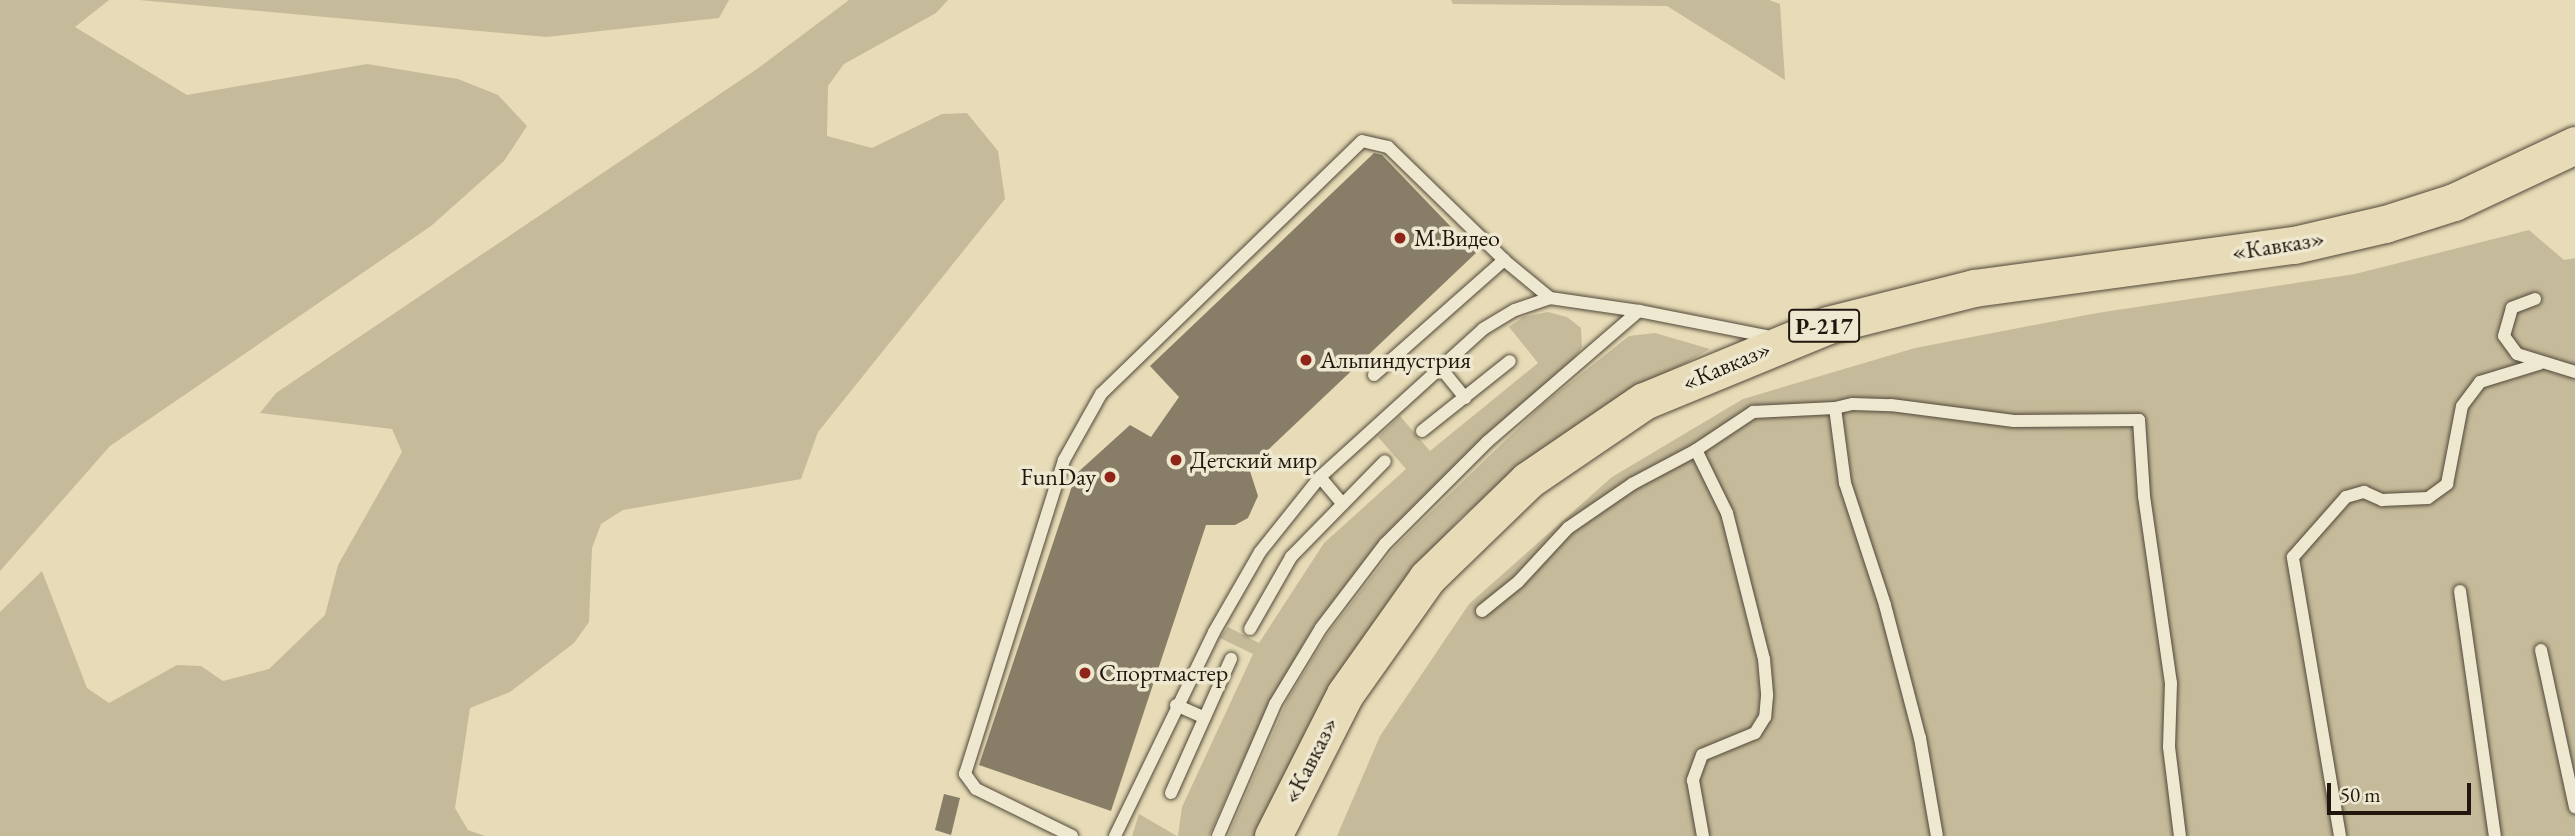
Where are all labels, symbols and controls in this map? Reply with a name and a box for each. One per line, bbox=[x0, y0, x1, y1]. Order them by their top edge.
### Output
street label: «Кавказ» bbox=[2229, 223, 2327, 267]
place label: М.Видео bbox=[1414, 224, 1500, 252]
marker: М.Видео bbox=[1392, 230, 1408, 246]
road number: Р-217 bbox=[1787, 306, 1861, 346]
street label: «Кавказ» bbox=[1677, 333, 1775, 397]
place label: Альпиндустрия bbox=[1320, 346, 1471, 374]
marker: Альпиндустрия bbox=[1298, 352, 1314, 368]
place label: Детский мир bbox=[1190, 446, 1317, 474]
marker: Детский мир bbox=[1168, 452, 1184, 468]
place label: FunDay bbox=[1020, 463, 1096, 491]
marker: FunDay bbox=[1102, 469, 1118, 485]
place label: Спортмастер bbox=[1099, 659, 1228, 687]
marker: Спортмастер bbox=[1077, 665, 1093, 681]
street label: «Кавказ» bbox=[1276, 712, 1344, 808]
scale bar bbox=[2330, 770, 2474, 814]
text: 50 m bbox=[2340, 781, 2381, 808]

